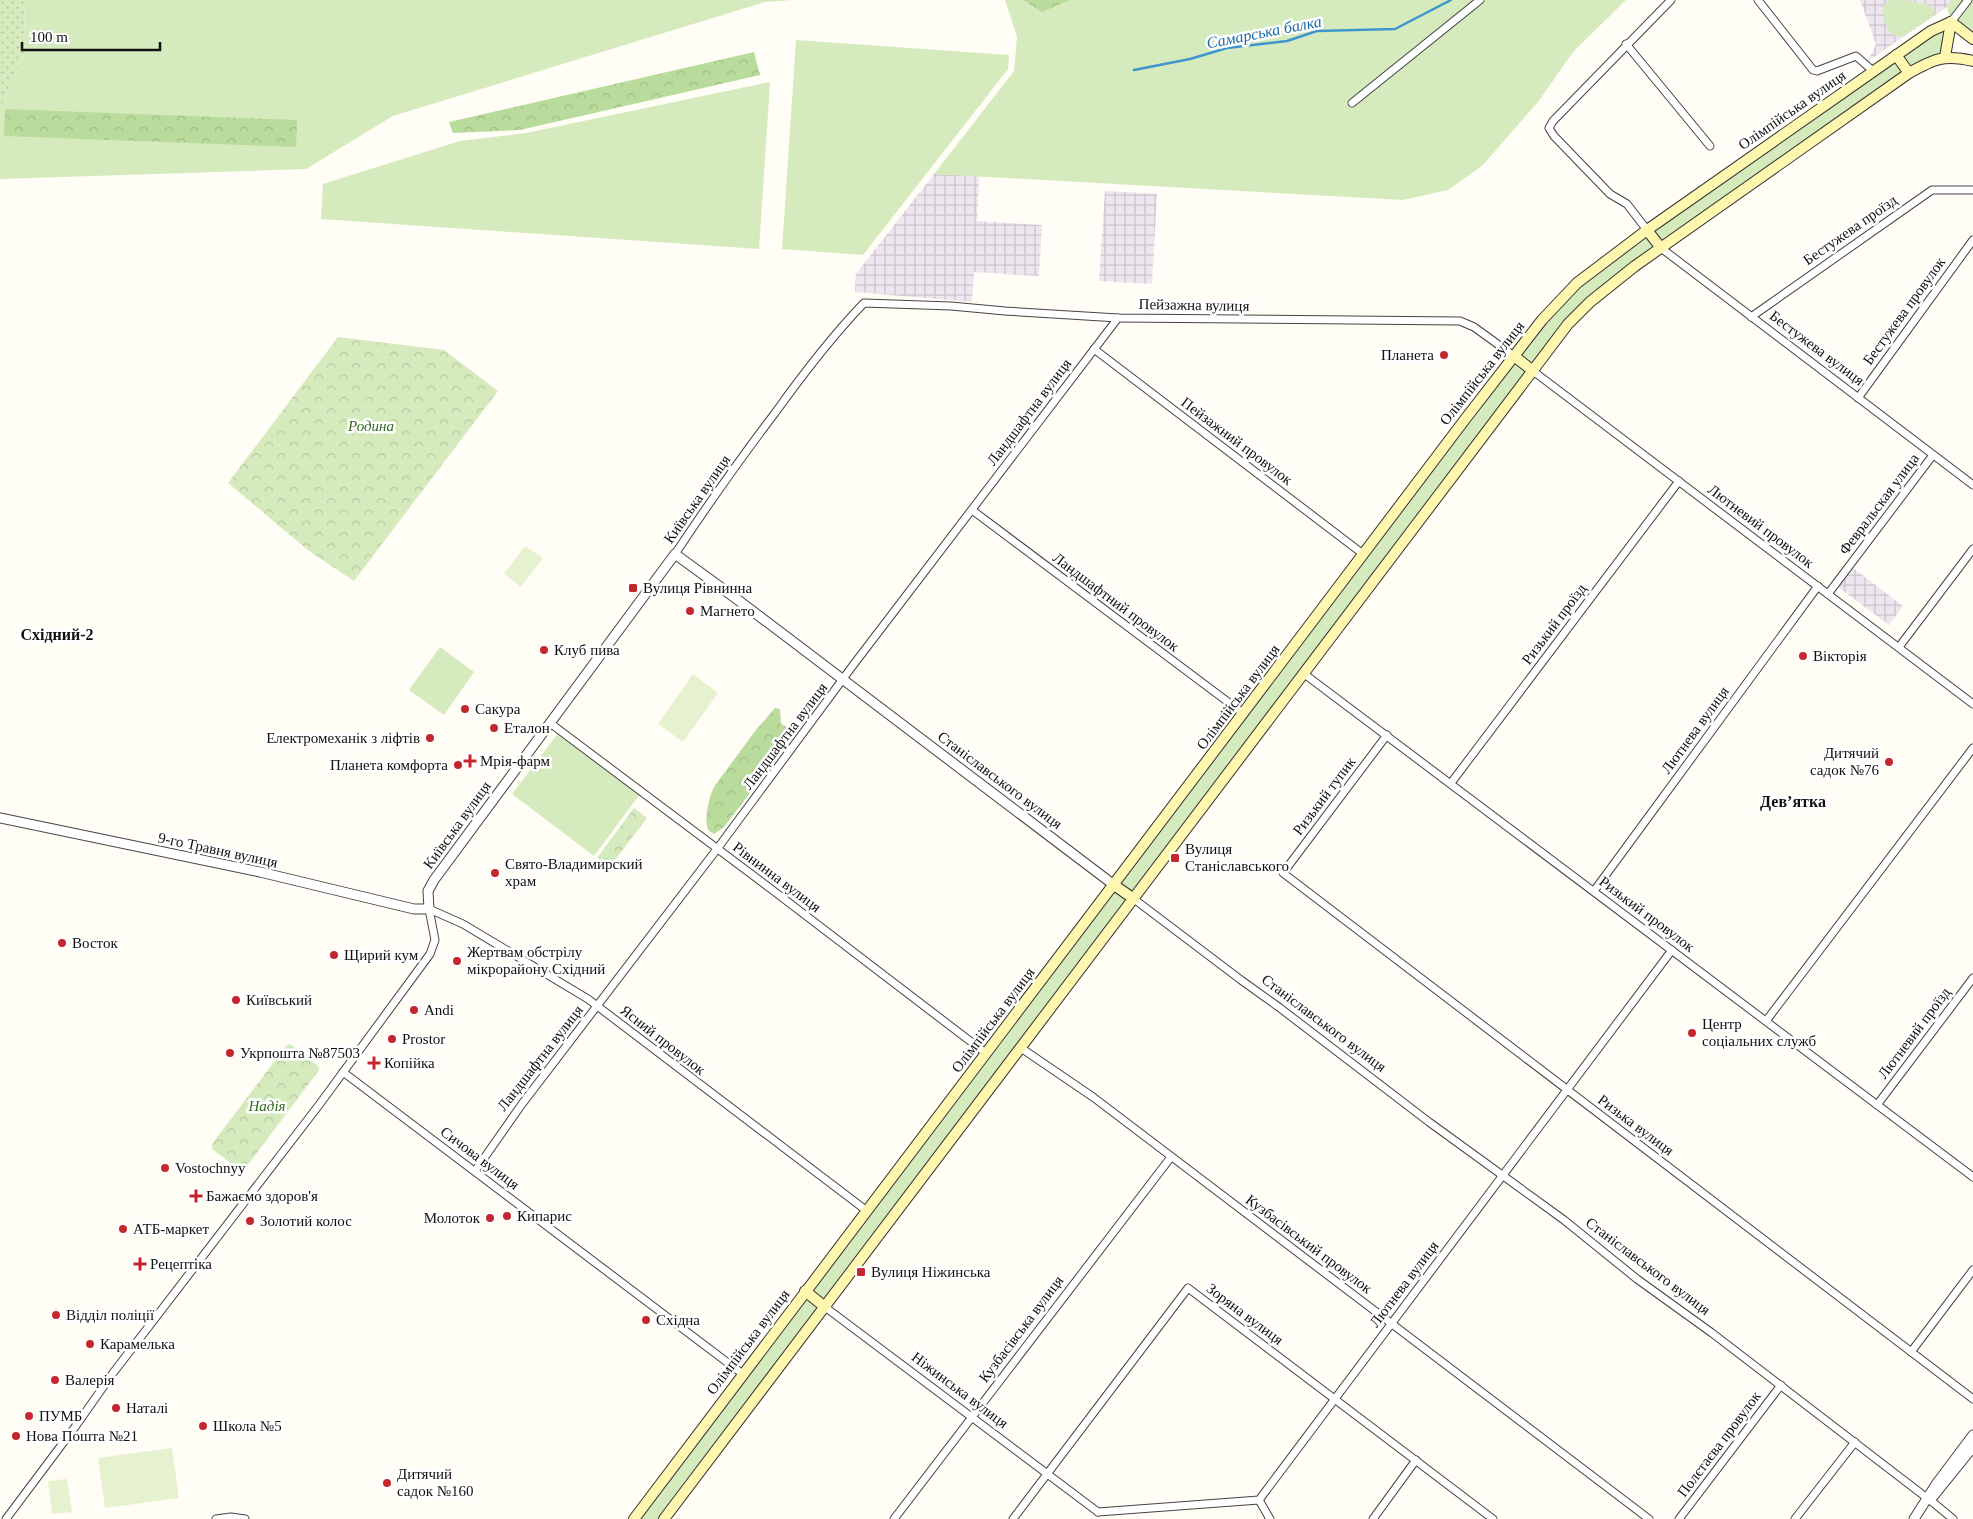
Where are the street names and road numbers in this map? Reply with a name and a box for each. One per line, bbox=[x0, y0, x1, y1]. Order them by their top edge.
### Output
street label: Олімпійська вулиця bbox=[1735, 67, 1849, 153]
street label: Бестужева проїзд bbox=[1800, 192, 1900, 268]
street label: Бестужева провулок bbox=[1860, 254, 1949, 368]
street label: Пейзажна вулиця bbox=[1138, 296, 1250, 314]
street label: Бестужева вулиця bbox=[1767, 307, 1867, 389]
street label: Олімпійська вулиця bbox=[1437, 318, 1527, 428]
street label: Ландшафтна вулиця bbox=[984, 355, 1074, 468]
street label: Пейзажний провулок bbox=[1178, 394, 1296, 488]
street label: Февральская улица bbox=[1836, 450, 1922, 558]
street label: Київська вулиця bbox=[661, 452, 733, 546]
street label: Лютневий провулок bbox=[1705, 481, 1817, 571]
street label: Ландшафтний провулок bbox=[1050, 549, 1183, 655]
street label: Ризький проїзд bbox=[1519, 580, 1590, 667]
street label: Олімпійська вулиця bbox=[1193, 641, 1283, 753]
street label: Ландшафтна вулиця bbox=[740, 679, 830, 792]
street label: Лютнева вулиця bbox=[1658, 683, 1732, 777]
street label: Станіславського вулиця bbox=[935, 728, 1065, 832]
street label: Ризький тупик bbox=[1289, 753, 1359, 838]
street label: Київська вулиця bbox=[420, 778, 494, 872]
street label: 9-го Травня вулиця bbox=[157, 830, 279, 871]
street label: Рівнинна вулиця bbox=[730, 839, 824, 915]
street label: Ризький провулок bbox=[1596, 873, 1698, 955]
street label: Олімпійська вулиця bbox=[948, 964, 1038, 1076]
street label: Станіславського вулиця bbox=[1259, 971, 1389, 1075]
street label: Лютневий проїзд bbox=[1875, 984, 1954, 1082]
street label: Ландшафтна вулиця bbox=[494, 1002, 586, 1114]
street label: Ясний провулок bbox=[617, 1002, 709, 1079]
street label: Ризька вулиця bbox=[1595, 1091, 1677, 1159]
street label: Сичова вулиця bbox=[438, 1123, 523, 1193]
street label: Кузбасівський провулок bbox=[1243, 1191, 1376, 1297]
street label: Станіславського вулиця bbox=[1583, 1214, 1713, 1318]
street label: Лютнева вулиця bbox=[1366, 1238, 1442, 1330]
street label: Кузбасівська вулиця bbox=[976, 1273, 1066, 1385]
street label: Зоряна вулиця bbox=[1204, 1280, 1287, 1348]
street label: Олімпійська вулиця bbox=[703, 1286, 793, 1398]
street label: Ніжинська вулиця bbox=[909, 1349, 1011, 1431]
street label: Полєтаєва провулок bbox=[1674, 1388, 1764, 1500]

